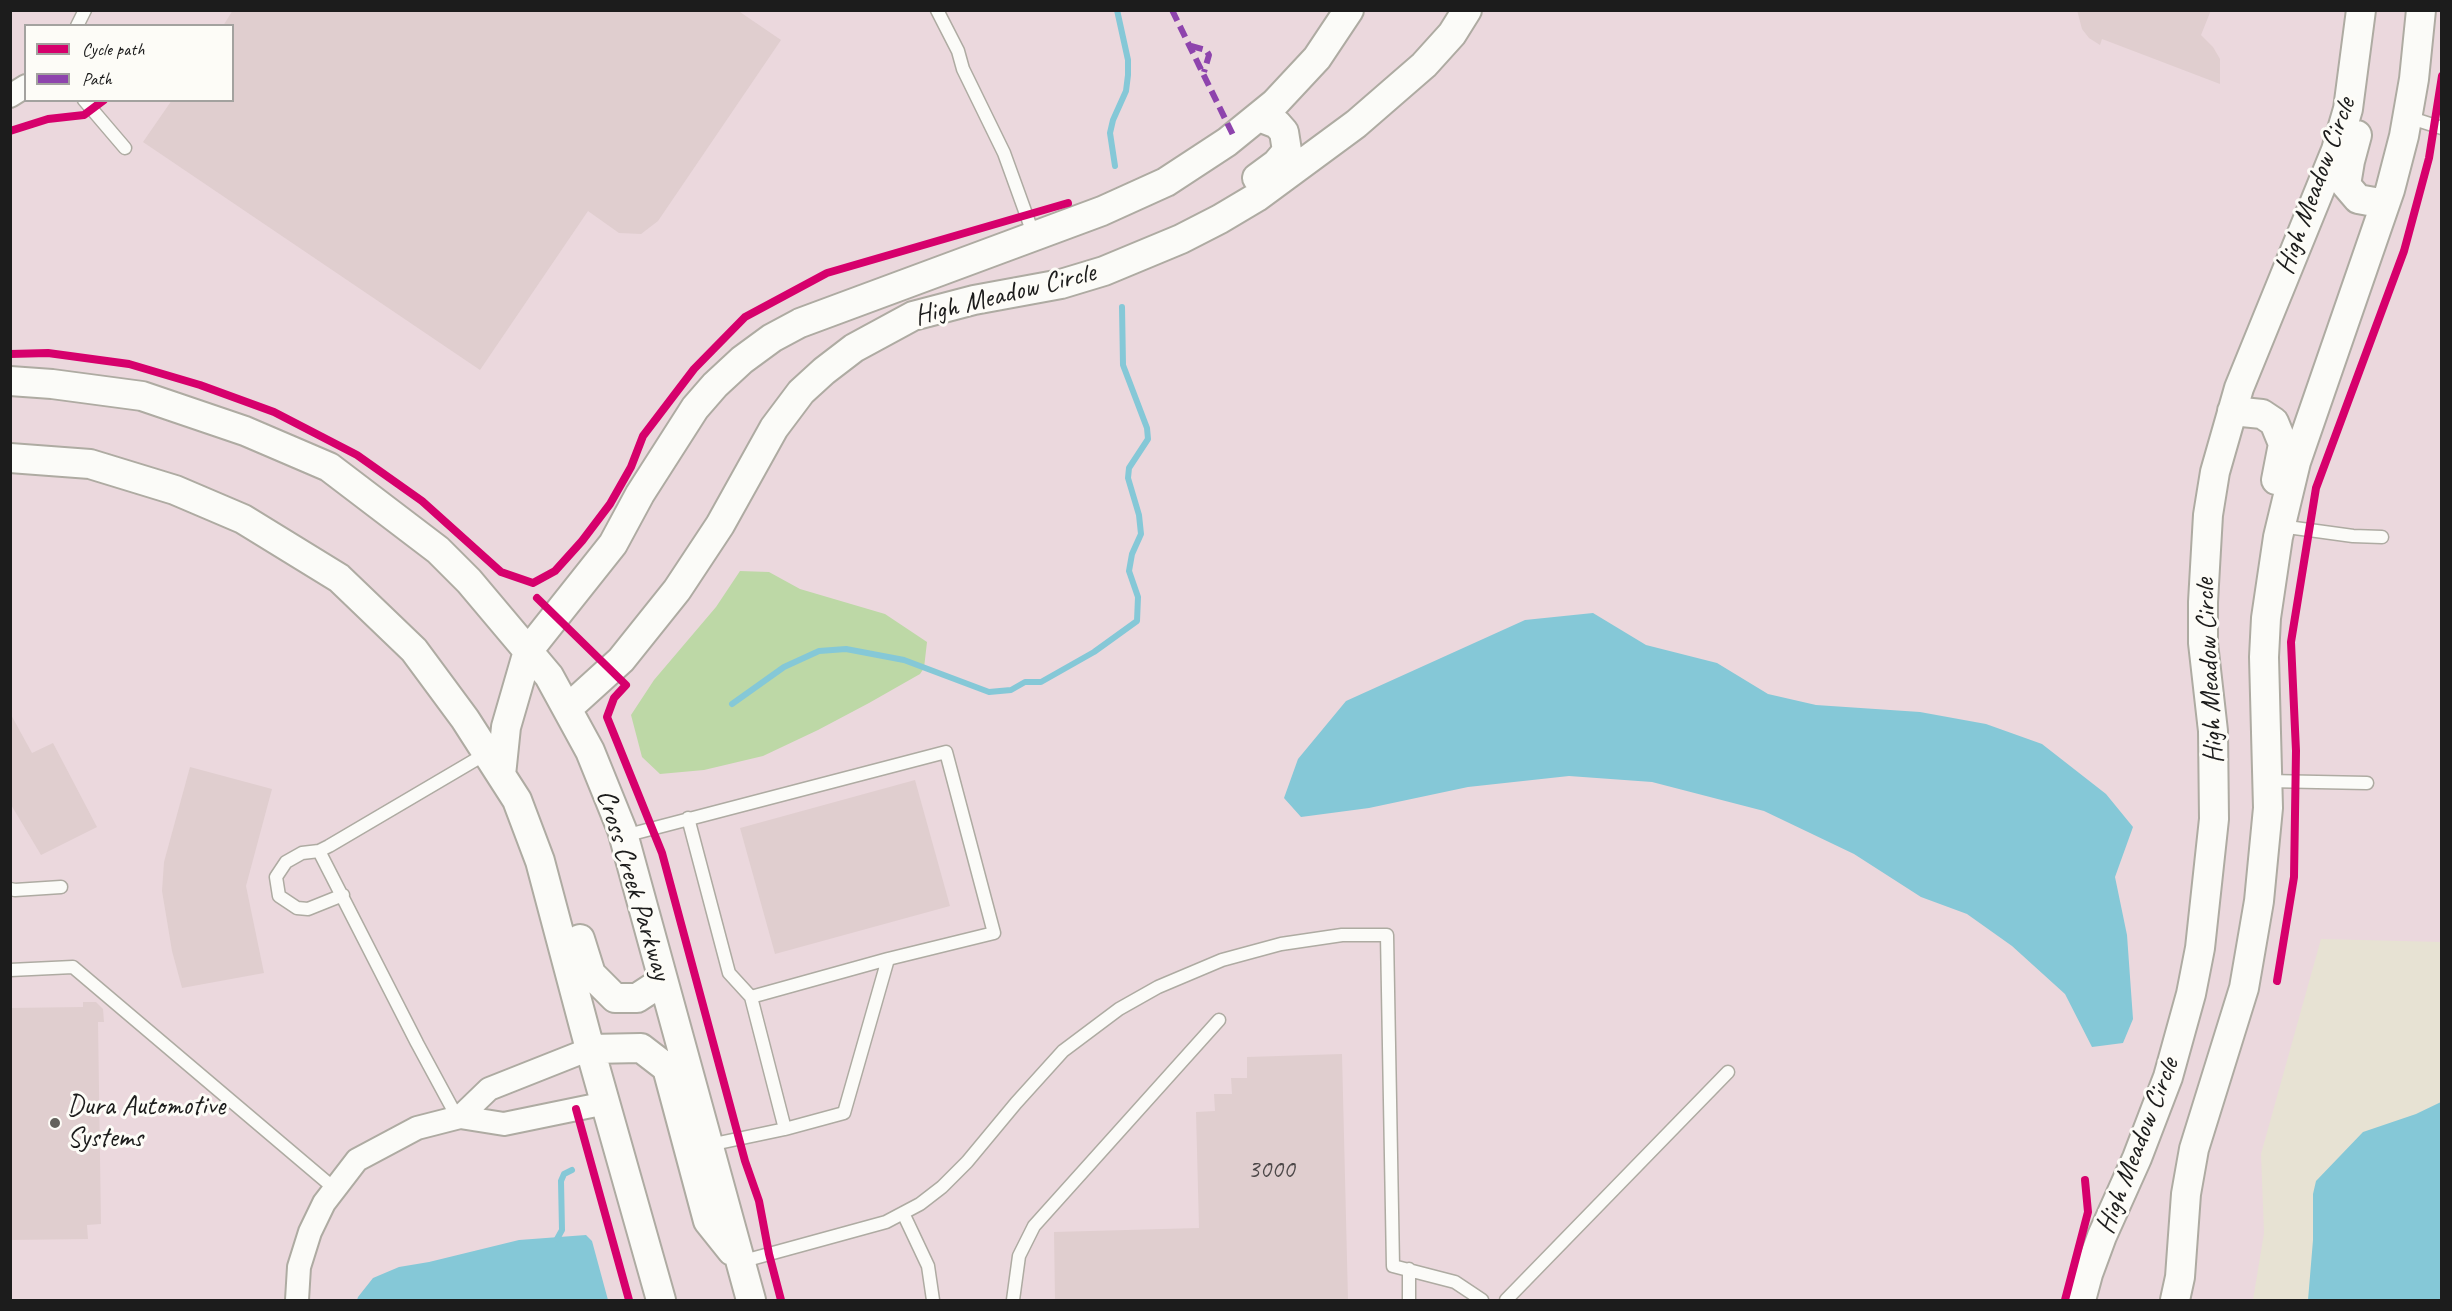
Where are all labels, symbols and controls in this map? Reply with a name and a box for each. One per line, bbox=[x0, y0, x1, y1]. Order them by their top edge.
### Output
legend bbox=[24, 24, 234, 102]
text: Cycle path bbox=[82, 38, 144, 60]
text: Path bbox=[82, 68, 112, 90]
street label: High Meadow Circle bbox=[2268, 93, 2364, 279]
street label: High Meadow Circle bbox=[911, 256, 1099, 334]
street label: High Meadow Circle bbox=[2188, 577, 2232, 765]
street label: Cross Creek Parkway bbox=[588, 786, 678, 984]
street label: High Meadow Circle bbox=[2089, 1053, 2187, 1239]
place label: Dura Automotive Systems bbox=[67, 1090, 225, 1156]
marker: Dura Automotive Systems bbox=[48, 1116, 62, 1130]
house number: 3000 bbox=[1248, 1154, 1294, 1186]

